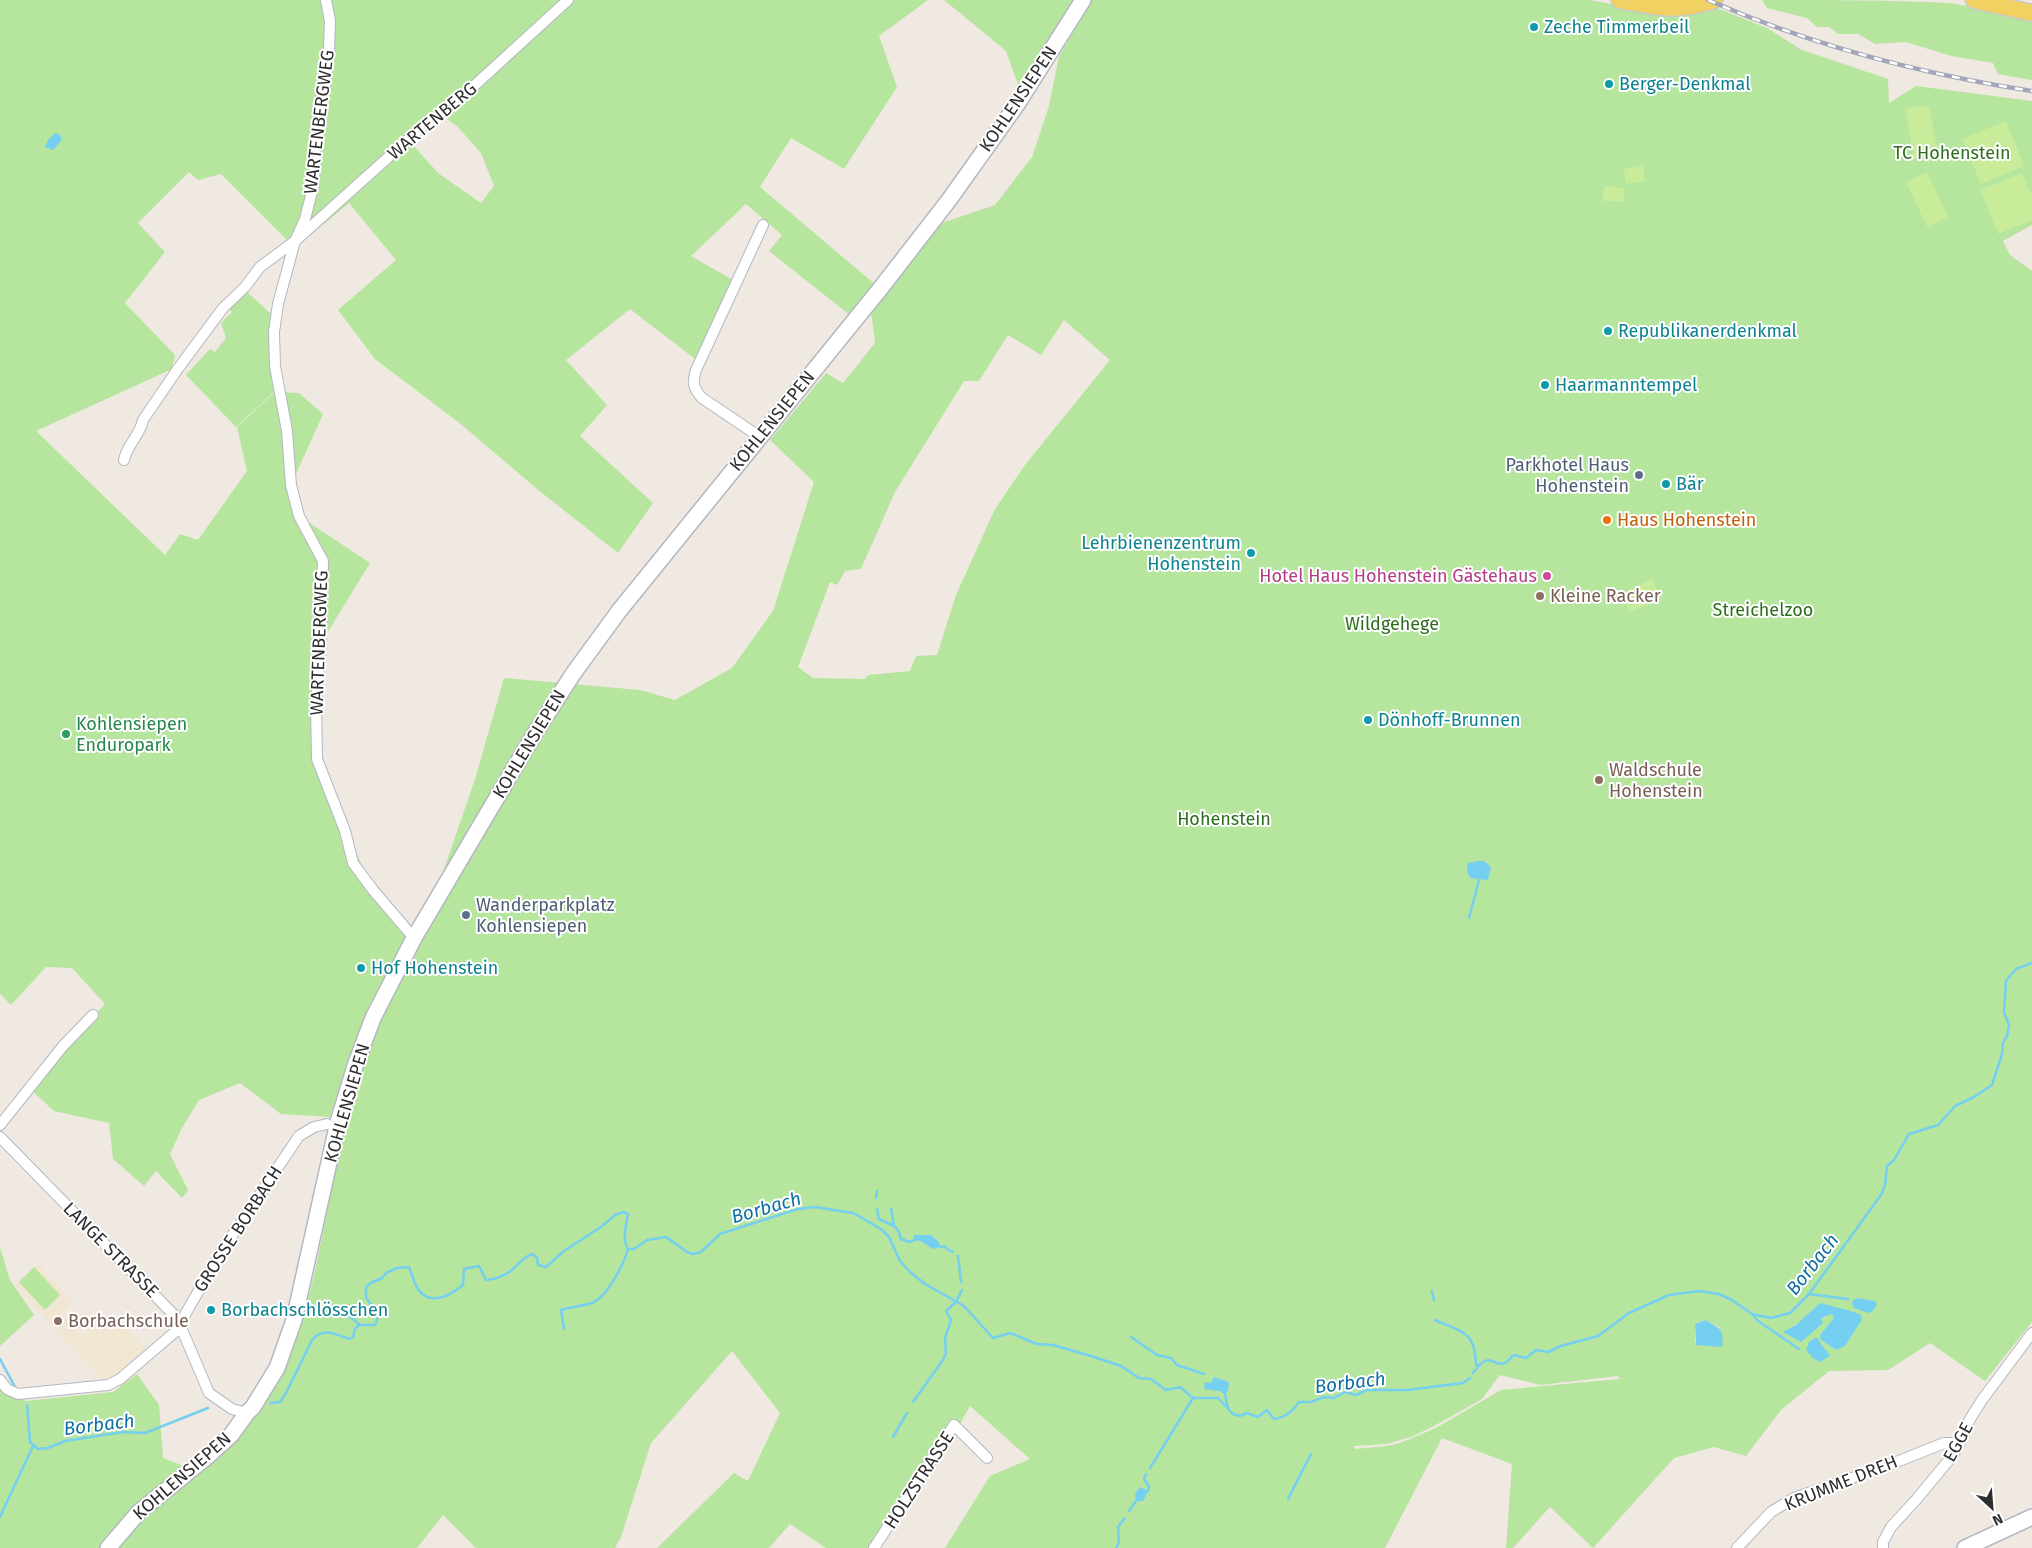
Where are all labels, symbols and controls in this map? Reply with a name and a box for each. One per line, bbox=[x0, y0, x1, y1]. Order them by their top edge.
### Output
place label: Zeche Timmerbeil bbox=[1544, 16, 1689, 38]
marker: Zeche Timmerbeil bbox=[1528, 21, 1540, 33]
street label: KOHLENSIEPEN bbox=[974, 42, 1062, 156]
street label: WARTENBERGWEG bbox=[299, 49, 339, 195]
place label: Berger-Denkmal bbox=[1619, 73, 1750, 95]
street label: WARTENBERG bbox=[383, 77, 481, 165]
marker: Berger-Denkmal bbox=[1603, 78, 1615, 90]
park label: TC Hohenstein bbox=[1893, 142, 2011, 164]
place label: Republikanerdenkmal bbox=[1618, 320, 1797, 342]
marker: Republikanerdenkmal bbox=[1602, 325, 1614, 337]
street label: KOHLENSIEPEN bbox=[725, 366, 819, 476]
place label: Haarmanntempel bbox=[1555, 374, 1697, 396]
marker: Haarmanntempel bbox=[1539, 379, 1551, 391]
place label: Parkhotel Haus Hohenstein bbox=[1506, 454, 1629, 497]
marker: Parkhotel Haus Hohenstein bbox=[1633, 469, 1645, 481]
place label: Bär bbox=[1676, 473, 1704, 495]
marker: Bär bbox=[1660, 478, 1672, 490]
place label: Haus Hohenstein bbox=[1617, 509, 1756, 531]
marker: Haus Hohenstein bbox=[1601, 514, 1613, 526]
place label: Lehrbienenzentrum Hohenstein bbox=[1081, 532, 1241, 575]
marker: Lehrbienenzentrum Hohenstein bbox=[1245, 547, 1257, 559]
place label: Hotel Haus Hohenstein Gästehaus bbox=[1259, 565, 1537, 587]
street label: WARTENBERGWEG bbox=[305, 570, 333, 716]
marker: Hotel Haus Hohenstein Gästehaus bbox=[1541, 570, 1553, 582]
place label: Kleine Racker bbox=[1550, 585, 1661, 607]
marker: Kleine Racker bbox=[1534, 590, 1546, 602]
park label: Streichelzoo bbox=[1713, 599, 1813, 621]
park label: Wildgehege bbox=[1345, 613, 1439, 635]
street label: KOHLENSIEPEN bbox=[488, 686, 570, 802]
place label: Dönhoff-Brunnen bbox=[1378, 709, 1521, 731]
place label: Kohlensiepen Enduropark bbox=[76, 713, 187, 756]
marker: Dönhoff-Brunnen bbox=[1362, 714, 1374, 726]
marker: Kohlensiepen Enduropark bbox=[60, 728, 72, 740]
place label: Waldschule Hohenstein bbox=[1609, 759, 1703, 802]
marker: Waldschule Hohenstein bbox=[1593, 774, 1605, 786]
park label: Hohenstein bbox=[1177, 808, 1271, 830]
place label: Wanderparkplatz Kohlensiepen bbox=[476, 894, 615, 937]
marker: Wanderparkplatz Kohlensiepen bbox=[460, 909, 472, 921]
place label: Hof Hohenstein bbox=[371, 957, 498, 979]
marker: Hof Hohenstein bbox=[355, 962, 367, 974]
street label: KOHLENSIEPEN bbox=[319, 1041, 375, 1165]
street label: GROSSE BORBACH bbox=[189, 1162, 287, 1296]
water label: Borbach bbox=[729, 1187, 804, 1228]
street label: LANGE STRASSE bbox=[59, 1198, 163, 1302]
water label: Borbach bbox=[1781, 1229, 1843, 1300]
place label: Borbachschlösschen bbox=[221, 1299, 388, 1321]
marker: Borbachschlösschen bbox=[205, 1304, 217, 1316]
place label: Borbachschule bbox=[68, 1310, 189, 1332]
marker: Borbachschule bbox=[52, 1315, 64, 1327]
water label: Borbach bbox=[1313, 1367, 1387, 1398]
water label: Borbach bbox=[62, 1409, 136, 1440]
street label: EGGE bbox=[1938, 1418, 1978, 1466]
street label: KOHLENSIEPEN bbox=[128, 1427, 236, 1525]
street label: HOLZSTRASSE bbox=[879, 1427, 959, 1533]
street label: KRUMME DREH bbox=[1781, 1450, 1901, 1516]
north arrow bbox=[1967, 1483, 2017, 1533]
text: N bbox=[1990, 1510, 2005, 1529]

